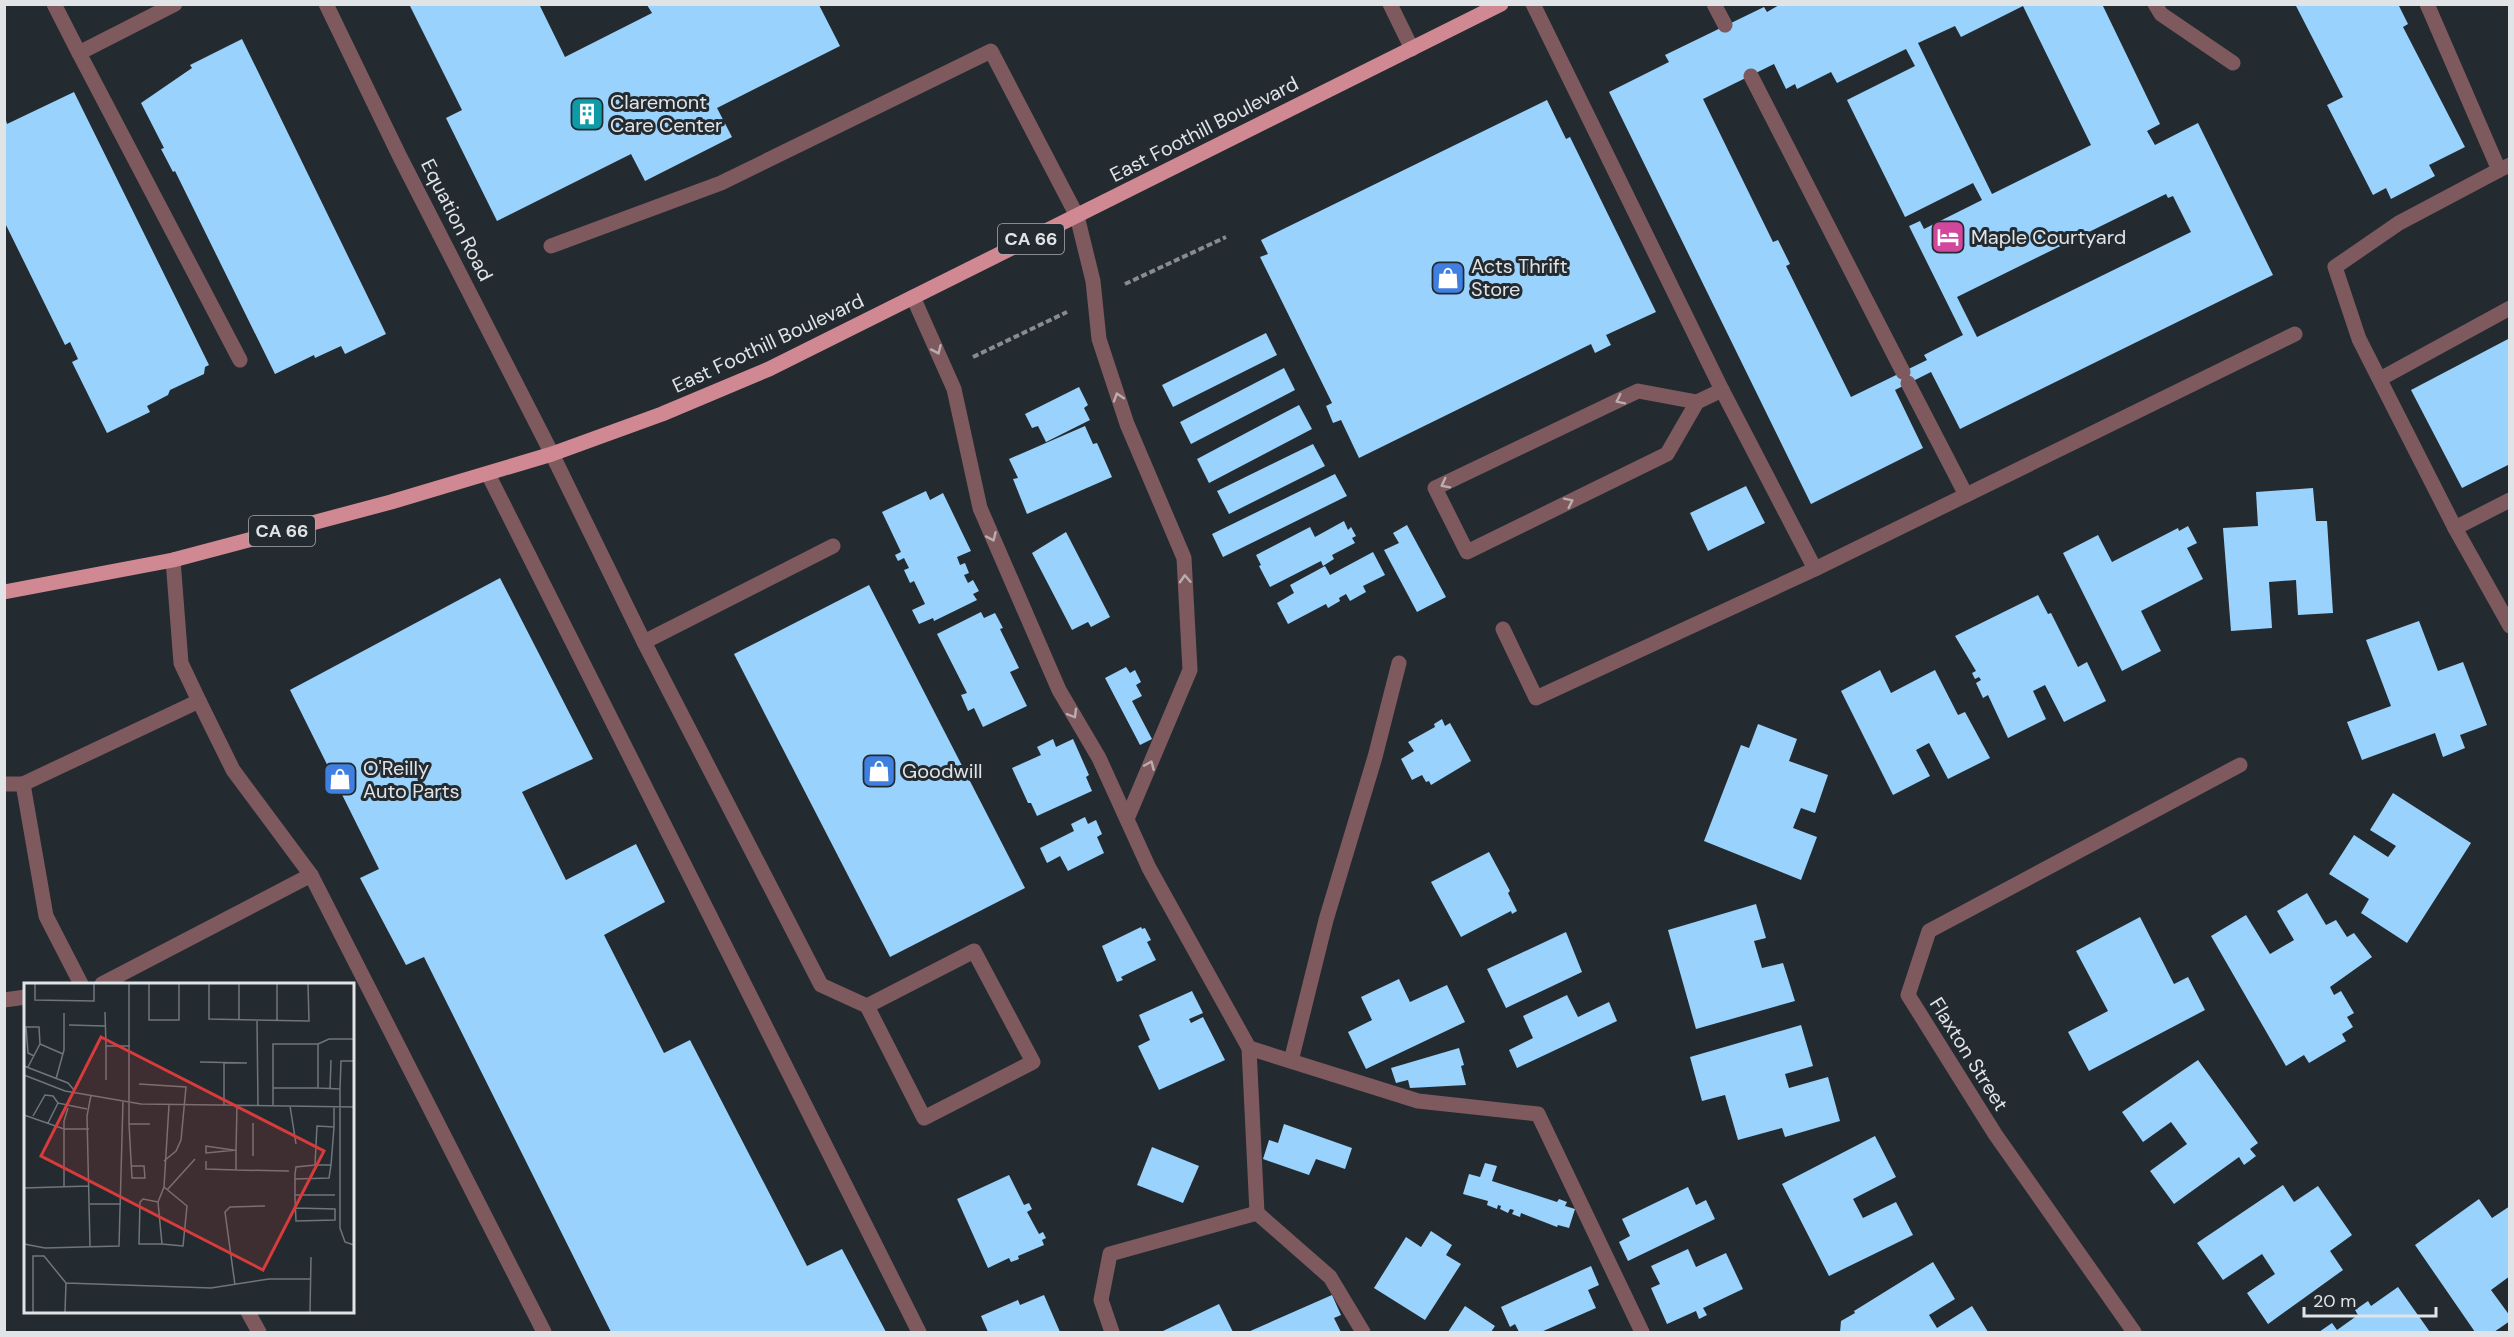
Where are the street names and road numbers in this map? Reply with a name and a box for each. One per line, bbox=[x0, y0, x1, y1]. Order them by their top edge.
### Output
street label: East Foothill Boulevard bbox=[1105, 70, 1303, 188]
street label: Equation Road bbox=[415, 155, 499, 285]
road number: CA 66 bbox=[998, 224, 1064, 254]
street label: East Foothill Boulevard bbox=[668, 287, 868, 399]
road number: CA 66 bbox=[249, 516, 315, 546]
street label: Flaxton Street bbox=[1924, 992, 2014, 1116]

